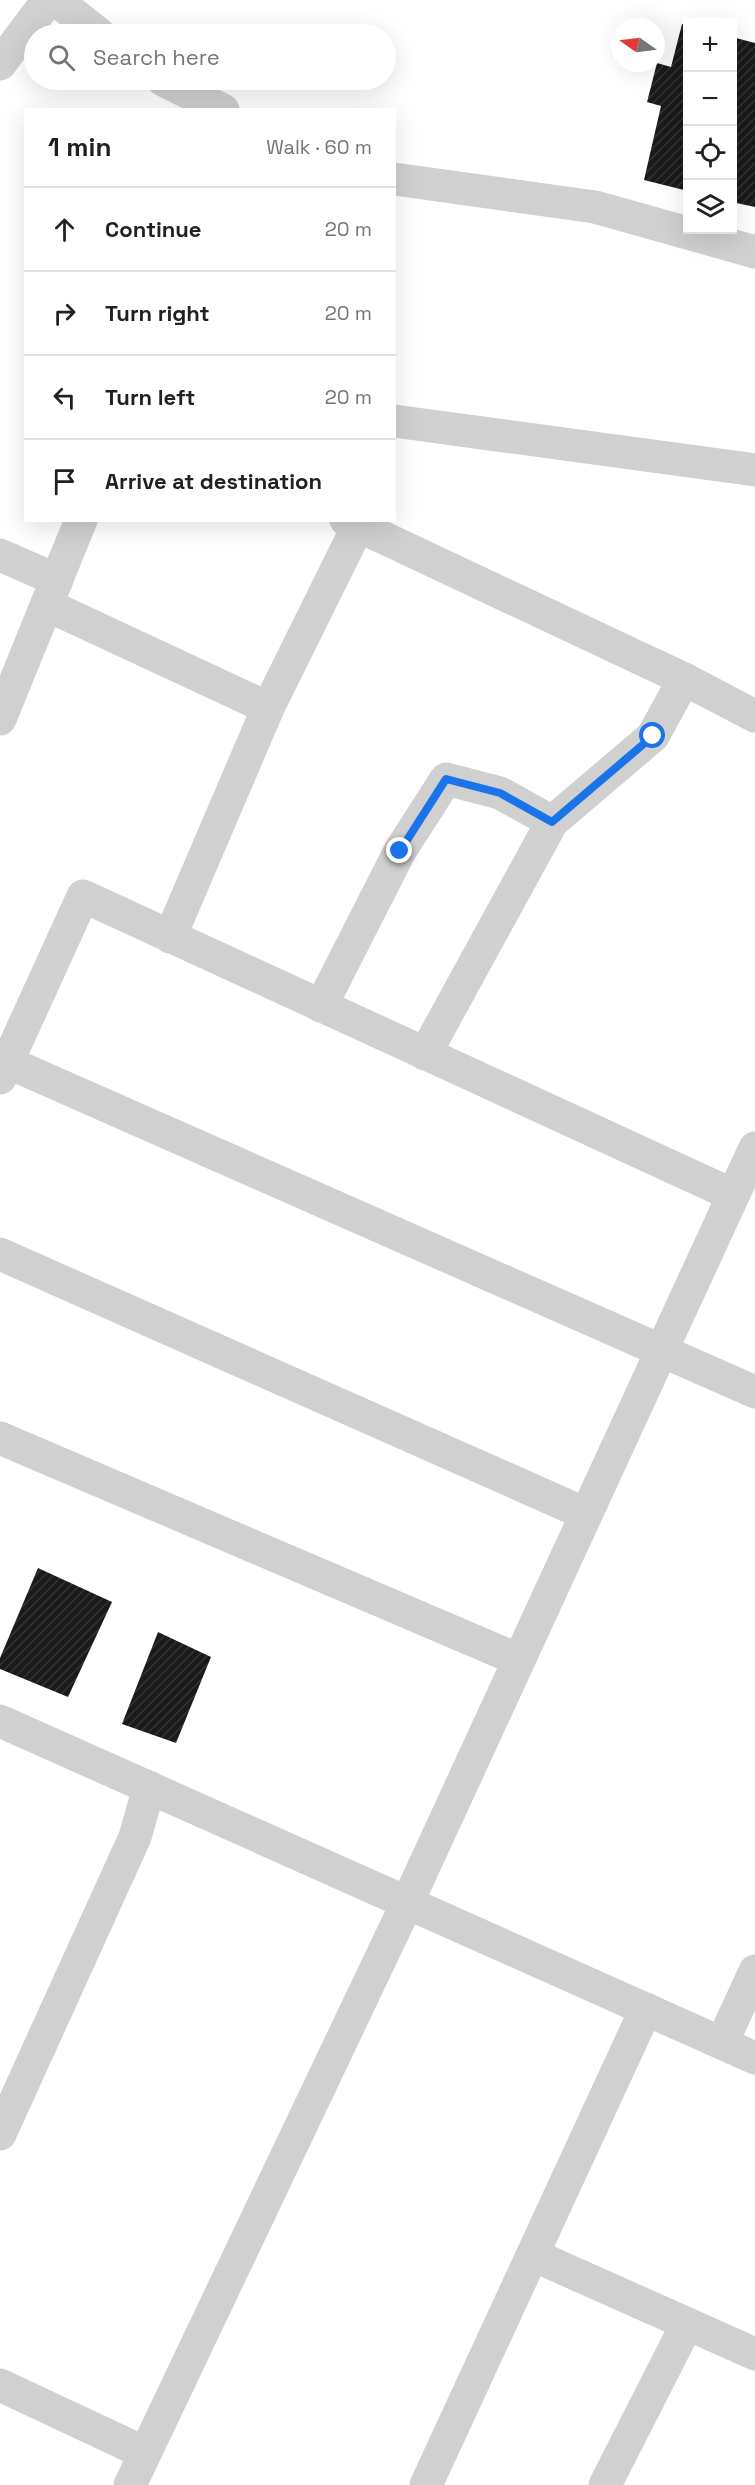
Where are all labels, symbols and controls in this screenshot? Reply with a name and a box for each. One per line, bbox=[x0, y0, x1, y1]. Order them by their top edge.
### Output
north arrow bbox=[611, 18, 665, 72]
map controls bbox=[683, 18, 737, 234]
button: + bbox=[683, 18, 737, 72]
search box bbox=[24, 24, 396, 90]
icon: search bbox=[45, 41, 78, 74]
text: Search here bbox=[93, 43, 220, 71]
button: − bbox=[683, 72, 737, 126]
button: locate bbox=[683, 126, 737, 180]
text: 1 min bbox=[48, 130, 112, 164]
text: Walk · 60 m bbox=[266, 134, 372, 160]
button: layers bbox=[683, 180, 737, 234]
icon: ahead bbox=[48, 213, 81, 246]
text: Continue bbox=[105, 215, 201, 243]
text: 20 m bbox=[325, 216, 372, 242]
icon: right bbox=[48, 297, 81, 330]
text: Turn right bbox=[105, 299, 210, 327]
text: 20 m bbox=[325, 300, 372, 326]
icon: left bbox=[48, 381, 81, 414]
text: Turn left bbox=[105, 383, 195, 411]
text: 20 m bbox=[325, 384, 372, 410]
icon: arrive bbox=[48, 465, 81, 498]
text: Arrive at destination bbox=[105, 467, 322, 495]
route start bbox=[639, 722, 665, 748]
route end bbox=[386, 837, 412, 863]

